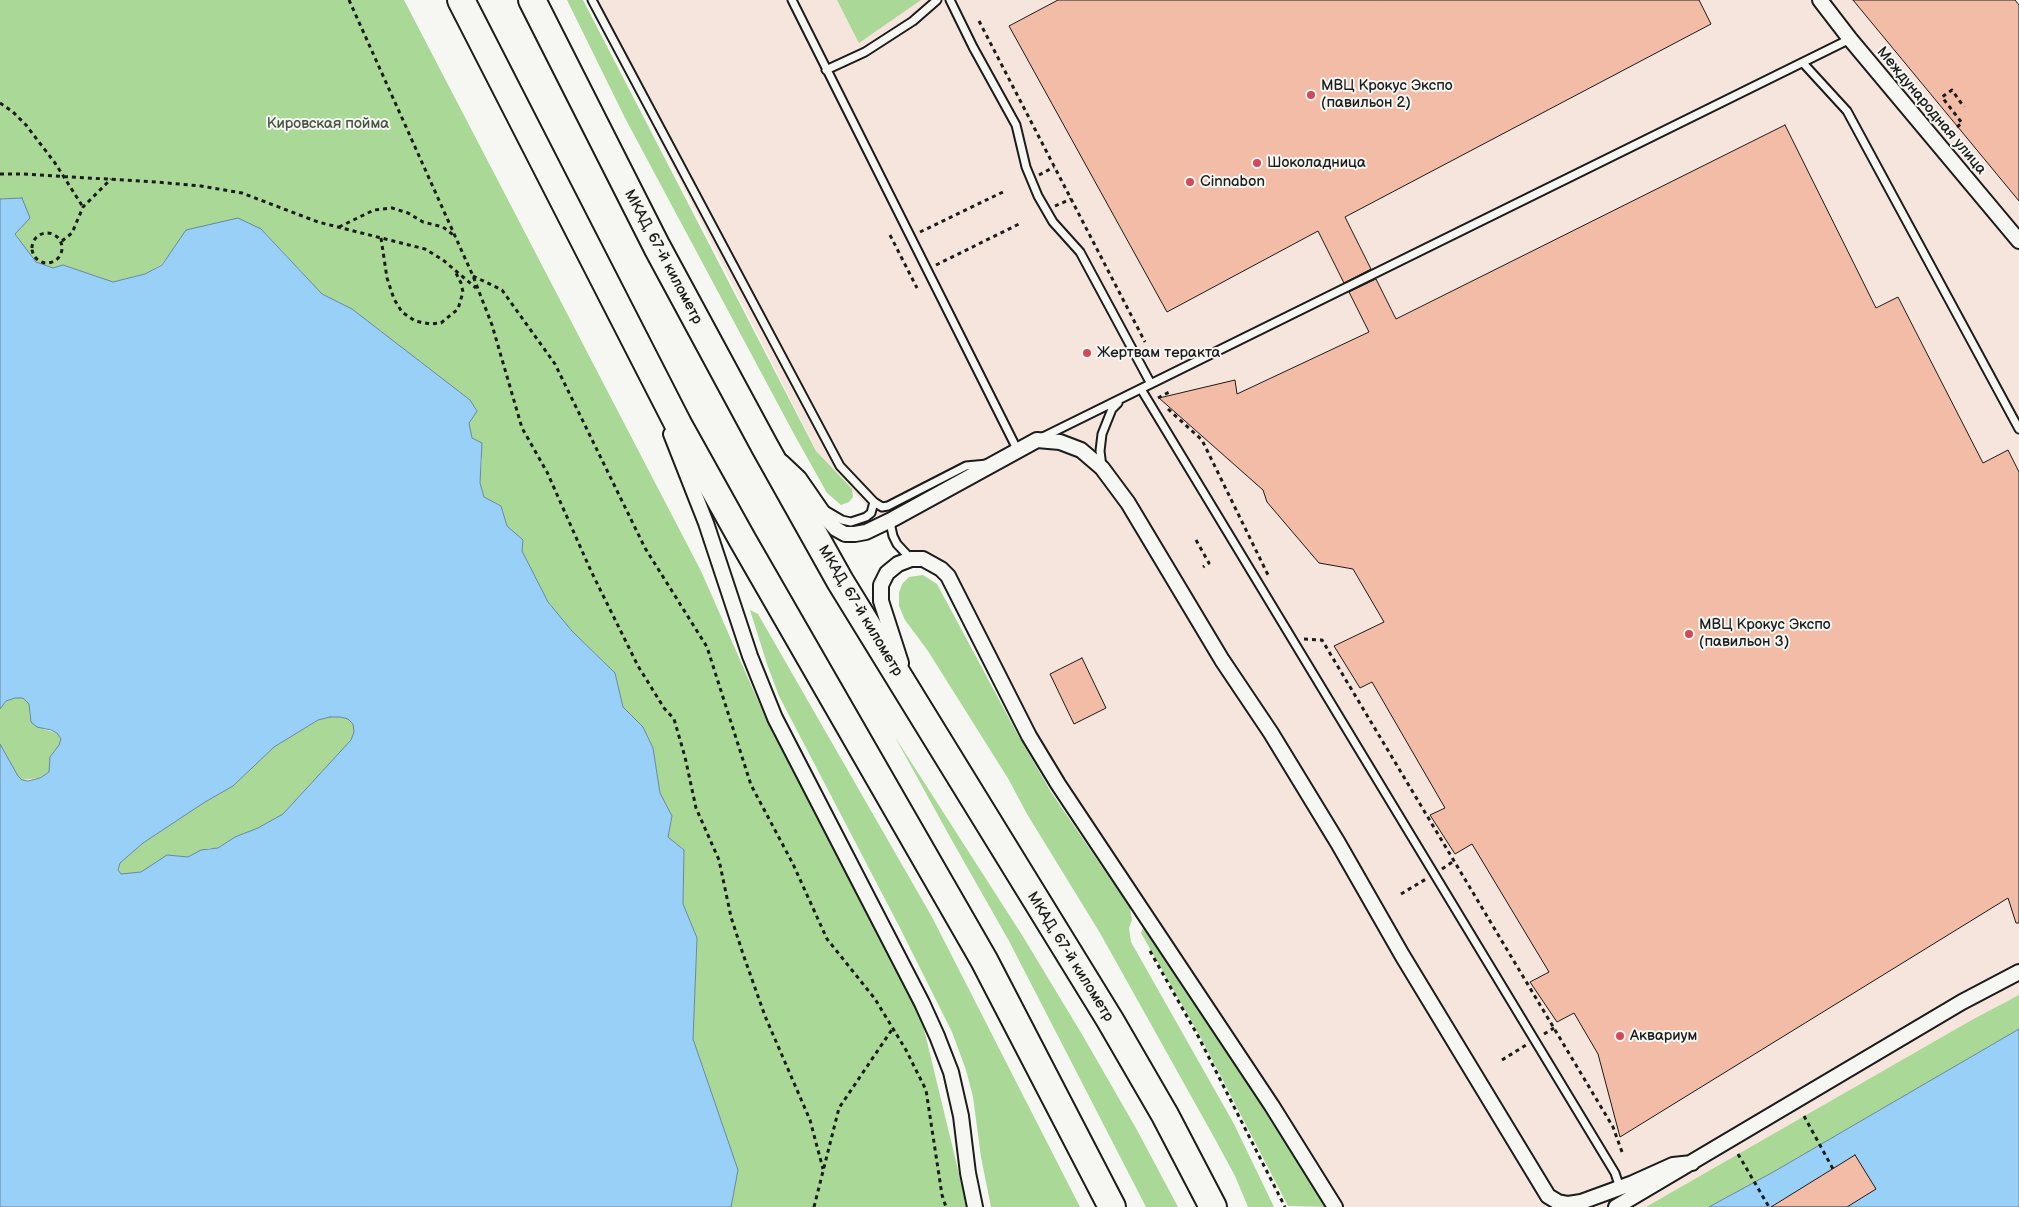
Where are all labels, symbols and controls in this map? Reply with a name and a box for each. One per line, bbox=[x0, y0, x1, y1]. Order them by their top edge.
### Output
street label: Международная улица bbox=[1872, 44, 1990, 178]
place label: МВЦ Крокус Экспо (павильон 2) bbox=[1321, 77, 1453, 112]
marker: МВЦ Крокус Экспо (павильон 2) bbox=[1305, 89, 1317, 101]
park label: Кировская пойма bbox=[267, 115, 389, 133]
place label: Шоколадница bbox=[1267, 154, 1366, 172]
marker: Шоколадница bbox=[1251, 157, 1263, 169]
place label: Cinnabon bbox=[1200, 173, 1265, 191]
marker: Cinnabon bbox=[1184, 176, 1196, 188]
street label: МКАД, 67-й километр bbox=[620, 187, 706, 327]
place label: Жертвам теракта bbox=[1097, 344, 1220, 362]
marker: Жертвам теракта bbox=[1081, 347, 1093, 359]
street label: МКАД, 67-й километр bbox=[814, 542, 906, 680]
place label: МВЦ Крокус Экспо (павильон 3) bbox=[1699, 616, 1831, 651]
marker: МВЦ Крокус Экспо (павильон 3) bbox=[1683, 628, 1695, 640]
street label: МКАД, 67-й километр bbox=[1023, 889, 1117, 1025]
place label: Аквариум bbox=[1630, 1027, 1697, 1045]
marker: Аквариум bbox=[1614, 1030, 1626, 1042]

